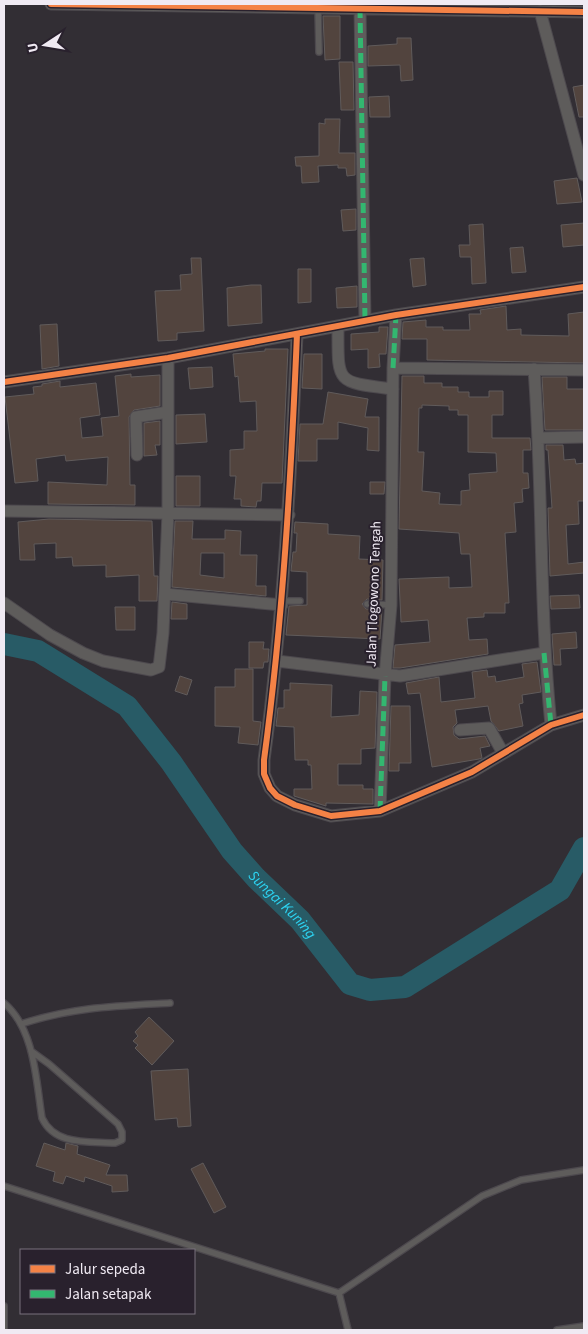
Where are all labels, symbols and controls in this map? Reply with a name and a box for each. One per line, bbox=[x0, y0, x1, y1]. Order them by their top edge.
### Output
north arrow bbox=[20, 20, 70, 70]
text: U bbox=[23, 41, 44, 54]
street label: Jalan Tlogowono Tengah bbox=[361, 521, 387, 667]
water label: Sungai Kuning bbox=[243, 866, 321, 943]
legend bbox=[20, 1249, 195, 1314]
text: Jalur sepeda bbox=[65, 1259, 145, 1280]
text: Jalan setapak bbox=[65, 1284, 152, 1305]

